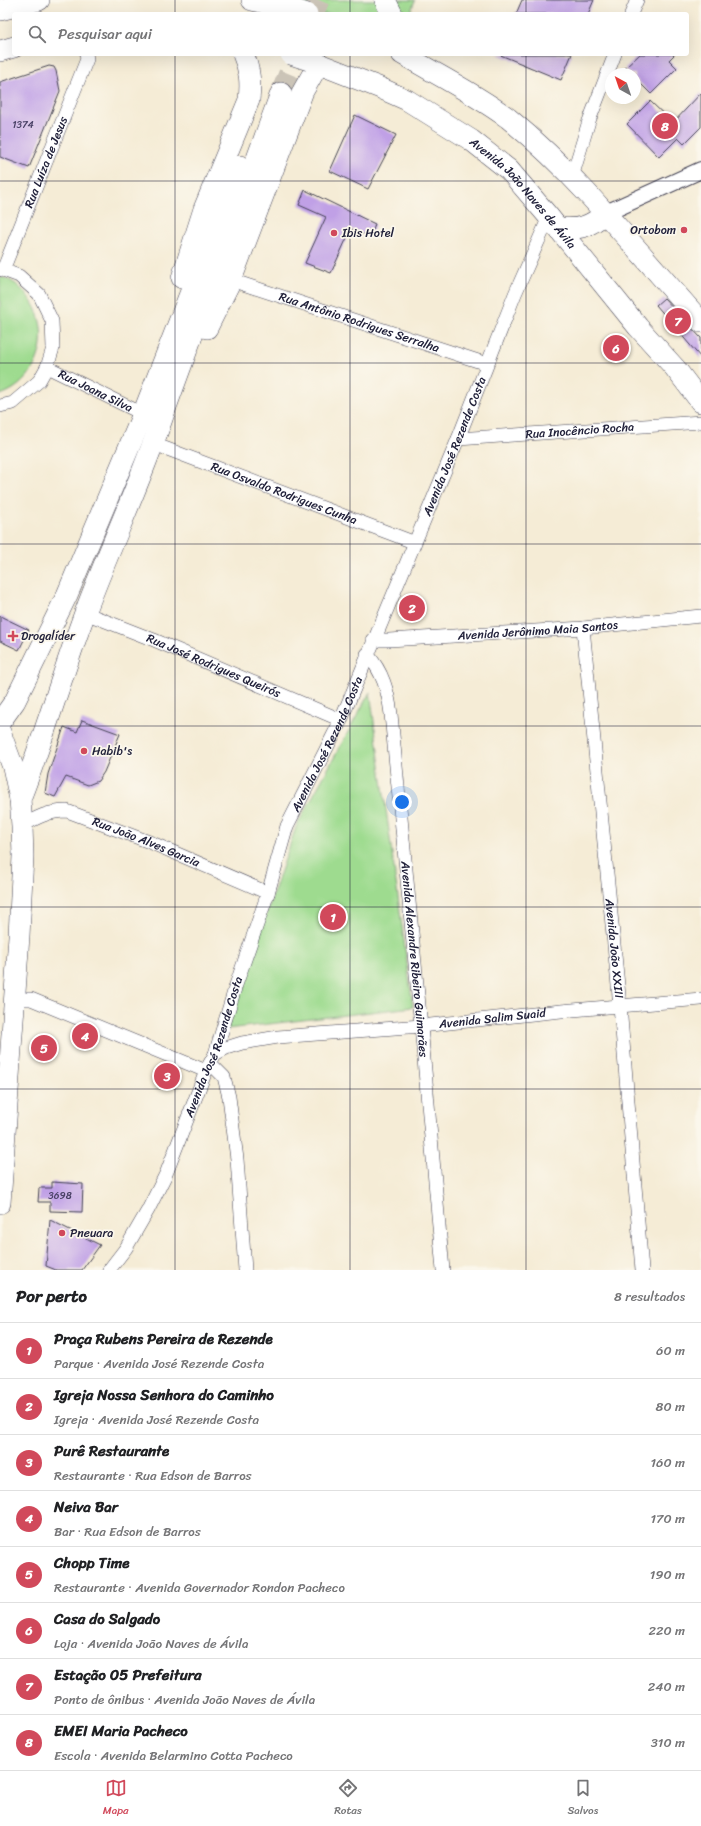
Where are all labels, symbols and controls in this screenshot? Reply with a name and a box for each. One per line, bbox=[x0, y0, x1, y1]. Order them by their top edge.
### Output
search box bbox=[12, 12, 689, 56]
text: Pesquisar aqui bbox=[58, 21, 152, 47]
icon: search bbox=[26, 23, 48, 45]
north arrow bbox=[605, 68, 641, 104]
pin: 8 bbox=[652, 111, 678, 141]
street label: Rua Luíza de Jesus bbox=[18, 113, 74, 211]
house number: 1374 bbox=[12, 116, 34, 134]
street label: Avenida João Naves de Ávila bbox=[464, 131, 582, 254]
place label: Ortobom bbox=[630, 219, 676, 241]
place label: Ibis Hotel bbox=[341, 222, 395, 244]
marker: Ortobom bbox=[679, 225, 689, 235]
marker: Ibis Hotel bbox=[329, 228, 339, 238]
street label: Rua Antônio Rodrigues Serralha bbox=[276, 285, 442, 359]
pin: 7 bbox=[665, 306, 691, 336]
pin: 6 bbox=[603, 333, 629, 363]
street label: Rua Joana Silva bbox=[54, 363, 137, 418]
street label: Avenida José Rezende Costa bbox=[416, 373, 492, 520]
street label: Rua Inocêncio Rocha bbox=[525, 416, 635, 445]
street label: Rua Osvaldo Rodrigues Cunha bbox=[208, 455, 360, 531]
pin: 2 bbox=[399, 593, 425, 623]
street label: Avenida Jerônimo Maia Santos bbox=[456, 614, 619, 647]
place label: Drogalíder bbox=[21, 625, 76, 647]
street label: Rua José Rodrigues Queirós bbox=[143, 627, 285, 704]
marker: Drogalíder bbox=[8, 631, 18, 641]
street label: Avenida José Rezende Costa bbox=[284, 673, 369, 817]
place label: Habib's bbox=[92, 740, 132, 762]
marker: Habib's bbox=[79, 746, 89, 756]
your location bbox=[392, 792, 412, 812]
street label: Rua João Alves Garcia bbox=[89, 810, 204, 874]
street label: Avenida Alexandre Ribeiro Guimarães bbox=[394, 859, 435, 1059]
street label: Avenida João XXIII bbox=[598, 897, 630, 1000]
pin: 1 bbox=[320, 902, 346, 932]
street label: Avenida José Rezende Costa bbox=[178, 973, 249, 1121]
street label: Avenida Salim Suaid bbox=[437, 1002, 548, 1035]
pin: 4 bbox=[72, 1021, 98, 1051]
pin: 5 bbox=[31, 1033, 57, 1063]
pin: 3 bbox=[154, 1061, 180, 1091]
house number: 3698 bbox=[48, 1187, 72, 1205]
place label: Pneuara bbox=[70, 1222, 113, 1244]
marker: Pneuara bbox=[57, 1228, 67, 1238]
text: Por perto bbox=[16, 1281, 87, 1311]
text: 8 resultados bbox=[614, 1285, 685, 1308]
text: Praça Rubens Pereira de Rezende bbox=[54, 1326, 273, 1352]
text: 1 bbox=[26, 1339, 32, 1362]
text: 60 m bbox=[656, 1339, 685, 1362]
text: Parque · Avenida José Rezende Costa bbox=[54, 1352, 264, 1375]
text: Igreja Nossa Senhora do Caminho bbox=[54, 1382, 274, 1408]
text: 2 bbox=[25, 1395, 33, 1418]
text: 80 m bbox=[656, 1395, 685, 1418]
text: Igreja · Avenida José Rezende Costa bbox=[54, 1408, 259, 1431]
text: Purê Restaurante bbox=[54, 1438, 169, 1464]
text: 3 bbox=[25, 1451, 33, 1474]
text: 160 m bbox=[650, 1451, 685, 1474]
text: Restaurante · Rua Edson de Barros bbox=[54, 1464, 252, 1487]
text: Neiva Bar bbox=[54, 1494, 118, 1520]
text: 4 bbox=[25, 1507, 33, 1530]
text: 170 m bbox=[650, 1507, 685, 1530]
text: Bar · Rua Edson de Barros bbox=[54, 1520, 201, 1543]
text: Chopp Time bbox=[54, 1550, 129, 1576]
text: 5 bbox=[25, 1563, 33, 1586]
text: 190 m bbox=[650, 1563, 685, 1586]
text: Restaurante · Avenida Governador Rondon Pacheco bbox=[54, 1576, 345, 1599]
text: Casa do Salgado bbox=[54, 1606, 160, 1632]
text: 6 bbox=[25, 1619, 33, 1642]
text: 220 m bbox=[648, 1619, 685, 1642]
text: Loja · Avenida João Naves de Ávila bbox=[54, 1632, 248, 1655]
text: Estação 05 Prefeitura bbox=[54, 1662, 201, 1688]
text: 7 bbox=[25, 1675, 33, 1698]
text: 240 m bbox=[648, 1675, 685, 1698]
text: Ponto de ônibus · Avenida João Naves de Ávila bbox=[54, 1688, 315, 1711]
text: EMEI Maria Pacheco bbox=[54, 1718, 188, 1744]
text: 8 bbox=[25, 1731, 33, 1754]
text: 310 m bbox=[651, 1731, 685, 1754]
text: Escola · Avenida Belarmino Cotta Pacheco bbox=[54, 1744, 293, 1767]
tab: Mapa bbox=[103, 1777, 129, 1820]
tab: Rotas bbox=[334, 1777, 362, 1820]
tab: Salvos bbox=[567, 1777, 598, 1820]

